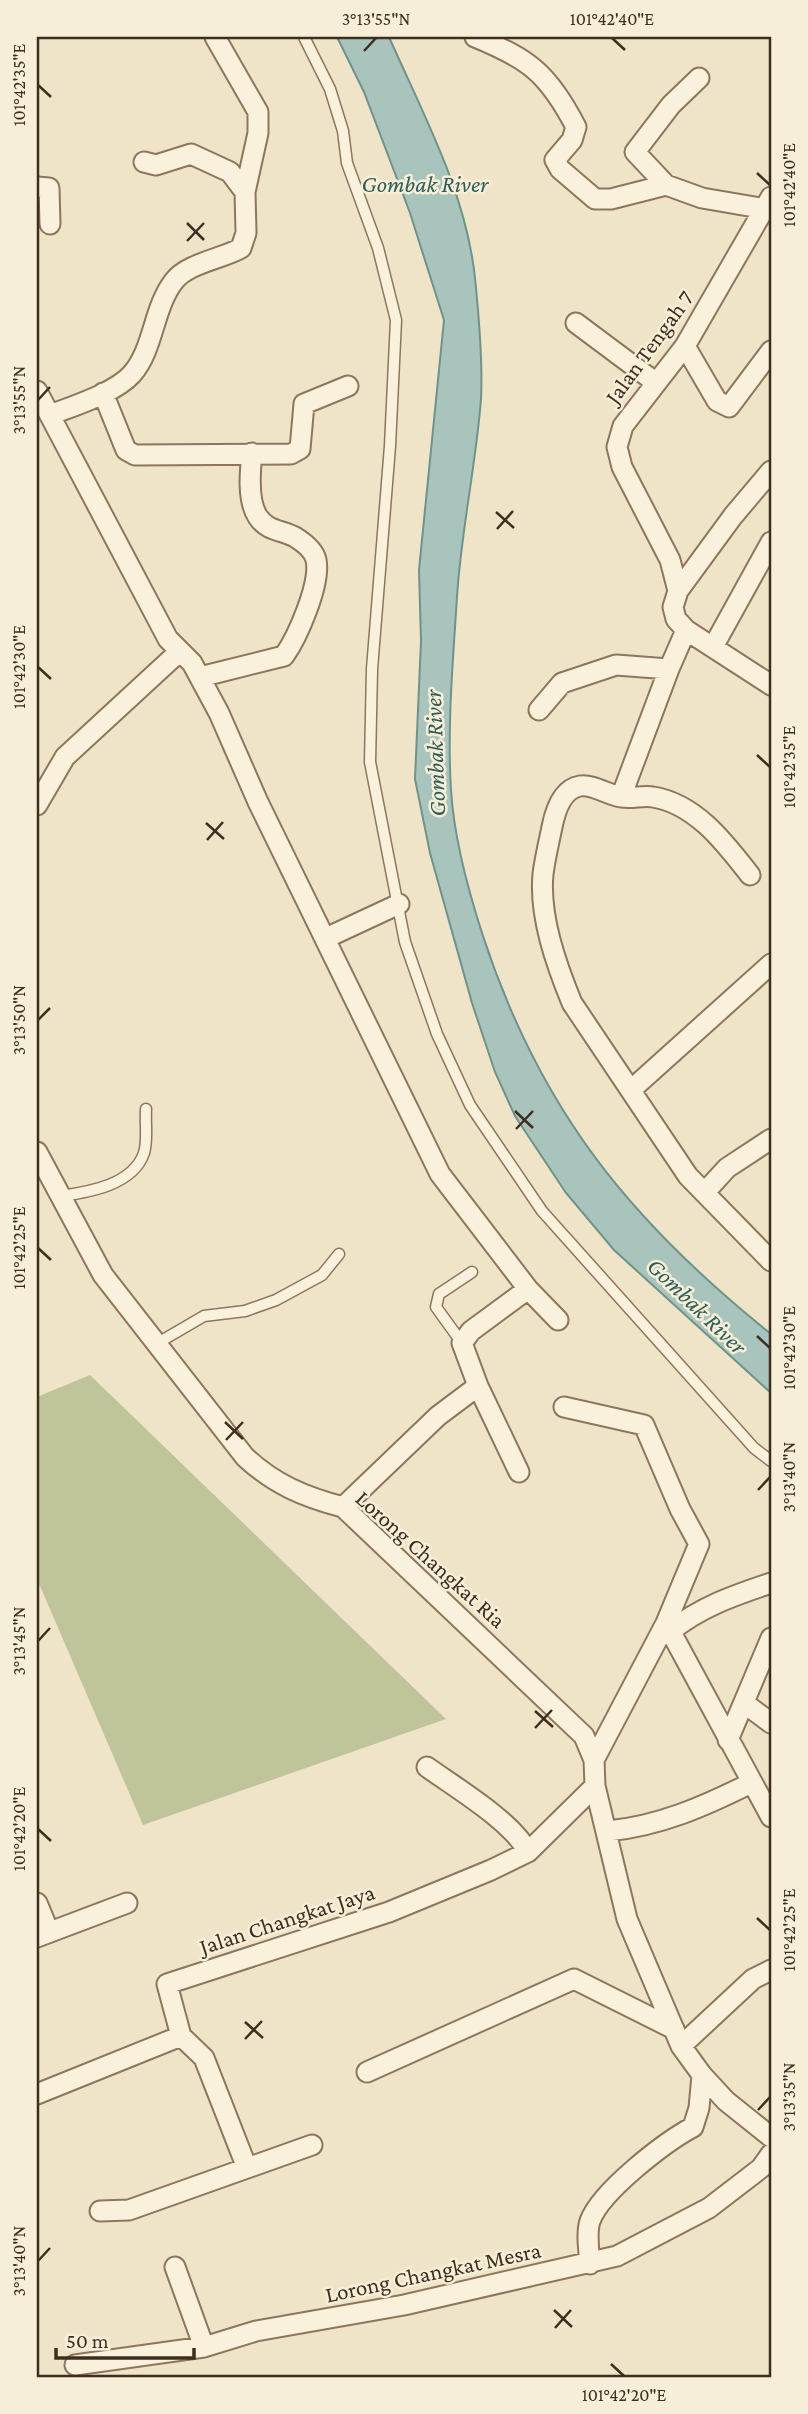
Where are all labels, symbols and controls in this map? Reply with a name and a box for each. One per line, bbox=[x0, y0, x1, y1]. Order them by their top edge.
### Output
text: 3°13'55"N bbox=[342, 9, 411, 29]
text: 101°42'40"E bbox=[570, 9, 654, 29]
text: 101°42'35"E bbox=[9, 43, 29, 126]
text: 101°42'40"E bbox=[779, 143, 799, 227]
water label: Gombak River bbox=[362, 170, 489, 197]
street label: Jalan Tengah 7 bbox=[598, 285, 699, 410]
text: 3°13'55"N bbox=[9, 365, 29, 434]
text: 101°42'30"E bbox=[9, 625, 29, 709]
water label: Gombak River bbox=[419, 688, 450, 817]
text: 101°42'35"E bbox=[779, 725, 799, 808]
text: 3°13'50"N bbox=[9, 985, 29, 1055]
text: 101°42'25"E bbox=[9, 1206, 29, 1290]
water label: Gombak River bbox=[642, 1252, 753, 1360]
text: 101°42'30"E bbox=[779, 1306, 799, 1390]
text: 3°13'40"N bbox=[779, 1441, 799, 1512]
street label: Lorong Changkat Ria bbox=[351, 1485, 512, 1633]
text: 3°13'45"N bbox=[9, 1606, 29, 1676]
text: 101°42'20"E bbox=[9, 1786, 29, 1871]
street label: Jalan Changkat Jaya bbox=[194, 1878, 378, 1960]
text: 101°42'25"E bbox=[779, 1888, 799, 1972]
text: 3°13'35"N bbox=[779, 2062, 799, 2132]
text: 3°13'40"N bbox=[9, 2225, 29, 2296]
street label: Lorong Changkat Mesra bbox=[323, 2236, 544, 2308]
scale bar bbox=[56, 2316, 194, 2360]
text: 50 m bbox=[66, 2329, 109, 2353]
text: 101°42'20"E bbox=[582, 2385, 667, 2405]

